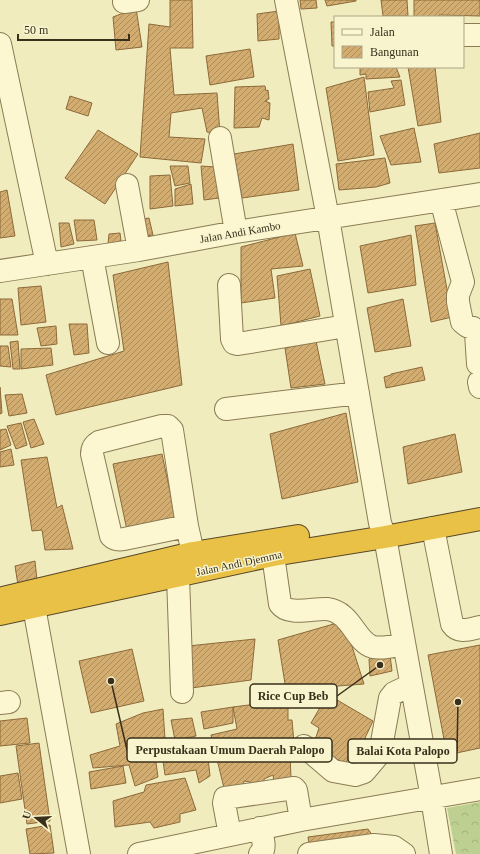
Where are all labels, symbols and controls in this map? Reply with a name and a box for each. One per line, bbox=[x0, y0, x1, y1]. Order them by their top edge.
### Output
scale bar bbox=[18, 16, 129, 42]
legend bbox=[334, 16, 464, 68]
text: 50 m bbox=[24, 23, 49, 37]
text: Jalan bbox=[370, 25, 395, 39]
text: Bangunan bbox=[370, 45, 419, 59]
street label: Jalan Andi Kambo bbox=[199, 219, 282, 245]
street label: Jalan Andi Djemma bbox=[195, 548, 283, 578]
callout: Rice Cup Beb bbox=[250, 684, 337, 708]
text: Rice Cup Beb bbox=[258, 689, 329, 703]
callout: Perpustakaan Umum Daerah Palopo bbox=[127, 738, 332, 762]
callout: Balai Kota Palopo bbox=[348, 739, 457, 763]
text: Perpustakaan Umum Daerah Palopo bbox=[135, 743, 325, 757]
text: Balai Kota Palopo bbox=[356, 744, 450, 758]
north arrow bbox=[16, 798, 56, 838]
text: U bbox=[20, 809, 33, 821]

